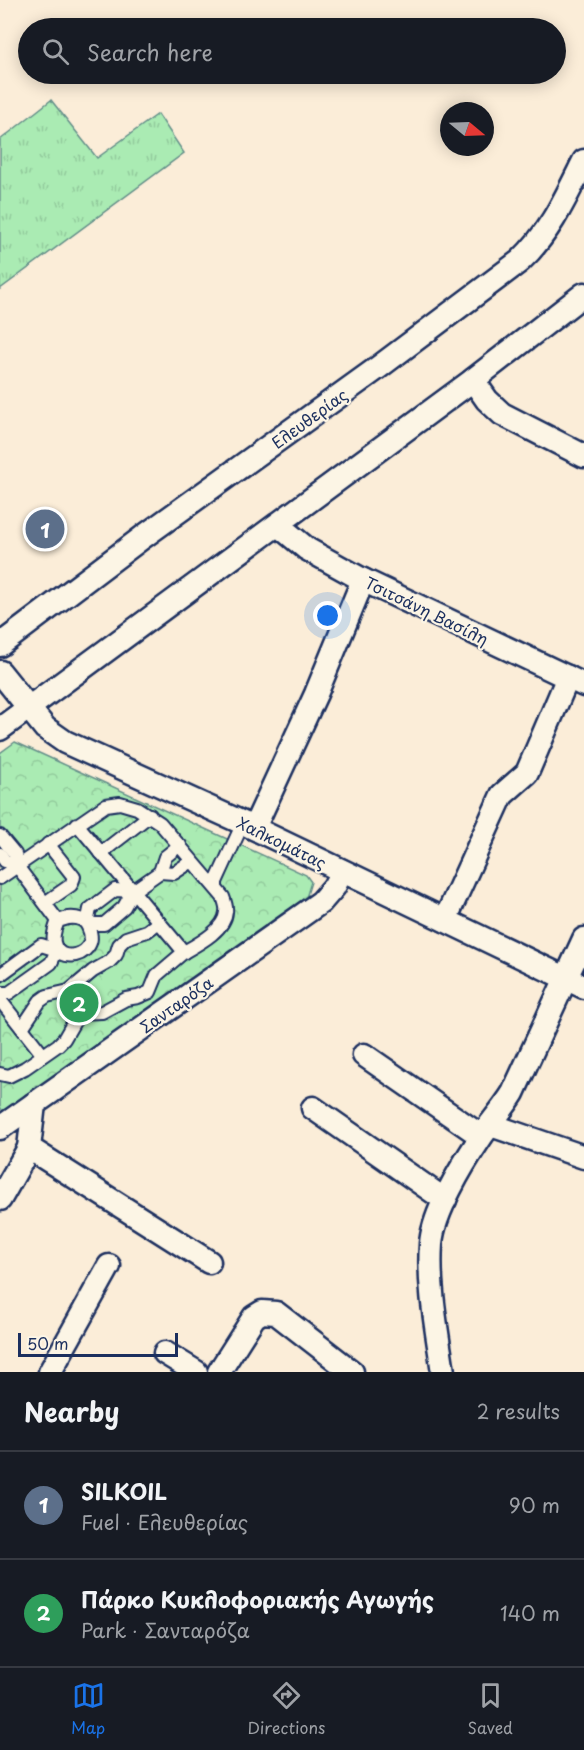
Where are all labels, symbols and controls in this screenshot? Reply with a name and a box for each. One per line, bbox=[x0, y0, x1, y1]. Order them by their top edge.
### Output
search box bbox=[18, 18, 566, 84]
icon: search bbox=[39, 35, 72, 68]
text: Search here bbox=[87, 35, 213, 68]
north arrow bbox=[440, 102, 494, 156]
street label: Ελευθερίας bbox=[266, 382, 352, 454]
pin: 1 bbox=[26, 506, 64, 552]
street label: Τσιτσάνη Βασίλη bbox=[361, 570, 493, 650]
your location bbox=[313, 601, 342, 630]
street label: Χαλκομάτας bbox=[233, 810, 331, 874]
street label: Σανταρόζα bbox=[135, 970, 218, 1038]
pin: 2 bbox=[60, 980, 98, 1026]
scale bar bbox=[18, 1330, 178, 1358]
text: 50 m bbox=[27, 1331, 68, 1355]
text: Nearby bbox=[24, 1392, 119, 1431]
text: 2 results bbox=[477, 1396, 560, 1426]
text: SILKOIL bbox=[81, 1474, 167, 1507]
text: 1 bbox=[39, 1490, 48, 1520]
text: 90 m bbox=[509, 1490, 560, 1520]
text: Fuel · Ελευθερίας bbox=[81, 1507, 248, 1537]
text: Πάρκο Κυκλοφοριακής Αγωγής bbox=[81, 1582, 434, 1615]
text: 2 bbox=[36, 1598, 51, 1628]
text: 140 m bbox=[500, 1598, 560, 1628]
text: Park · Σανταρόζα bbox=[81, 1615, 250, 1645]
tab: Map bbox=[71, 1679, 105, 1739]
tab: Directions bbox=[247, 1679, 325, 1739]
tab: Saved bbox=[467, 1679, 513, 1739]

